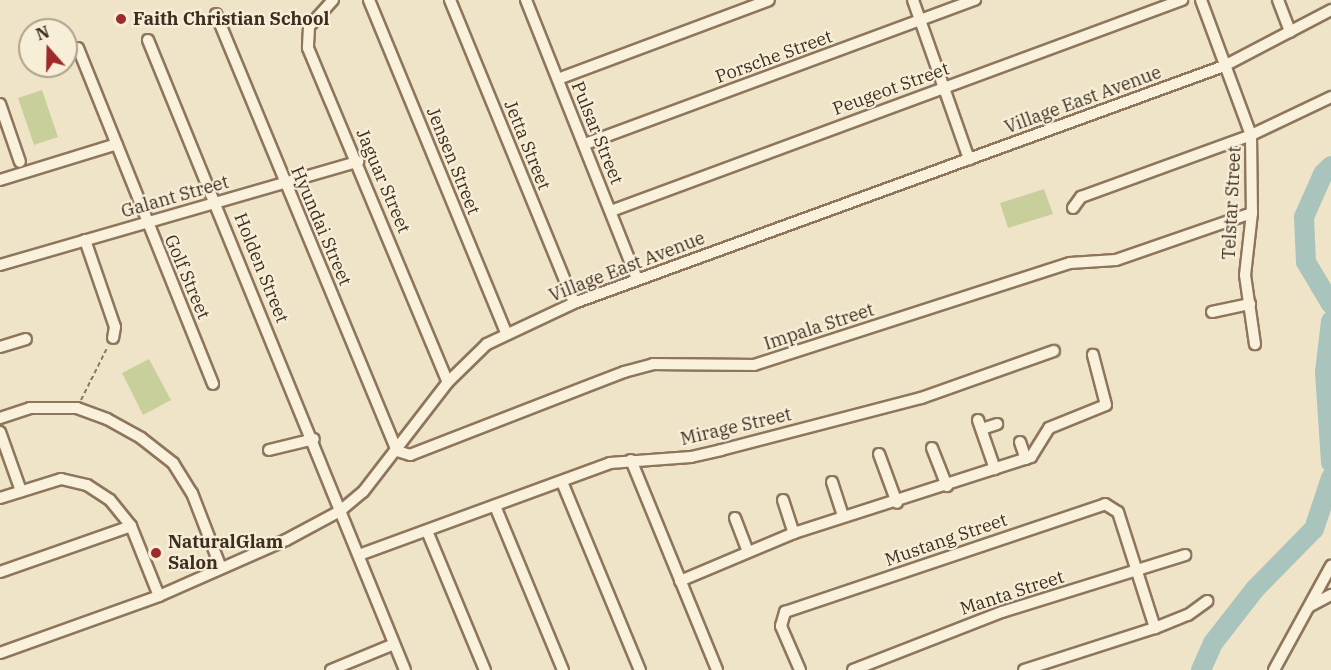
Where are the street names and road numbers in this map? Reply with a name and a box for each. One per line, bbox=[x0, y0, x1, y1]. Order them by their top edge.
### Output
street label: Porsche Street bbox=[713, 26, 835, 88]
street label: Peugeot Street bbox=[830, 58, 952, 120]
street label: Village East Avenue bbox=[1002, 62, 1164, 138]
street label: Pulsar Street bbox=[567, 78, 627, 188]
street label: Jetta Street bbox=[499, 97, 555, 193]
street label: Jensen Street bbox=[422, 104, 484, 218]
street label: Jaguar Street bbox=[351, 126, 415, 236]
street label: Telstar Street bbox=[1218, 146, 1246, 260]
street label: Hyundai Street bbox=[286, 163, 356, 289]
street label: Galant Street bbox=[119, 171, 231, 223]
street label: Holden Street bbox=[229, 210, 293, 326]
street label: Village East Avenue bbox=[546, 227, 708, 307]
street label: Golf Street bbox=[160, 232, 214, 322]
street label: Impala Street bbox=[761, 299, 877, 355]
street label: Mirage Street bbox=[678, 404, 794, 450]
street label: Mustang Street bbox=[882, 509, 1010, 571]
street label: Manta Street bbox=[957, 566, 1067, 620]

